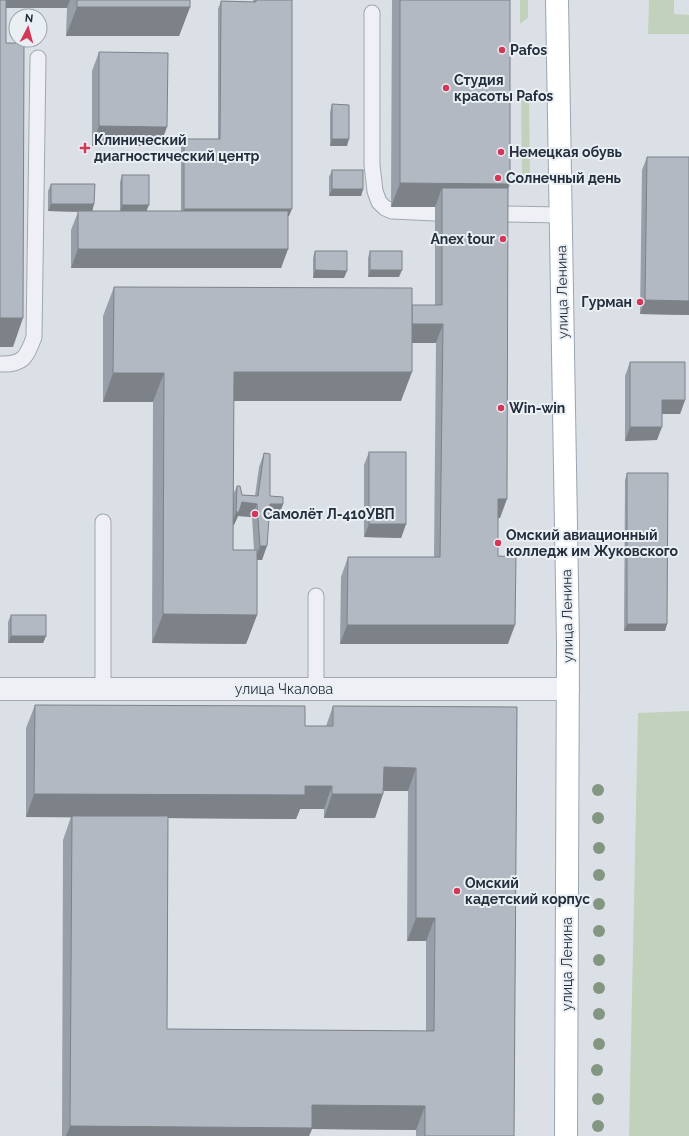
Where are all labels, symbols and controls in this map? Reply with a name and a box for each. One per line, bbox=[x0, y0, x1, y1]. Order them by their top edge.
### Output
north arrow bbox=[8, 8, 48, 48]
text: N bbox=[24, 12, 34, 25]
place label: Pafos bbox=[510, 42, 547, 58]
marker: Pafos bbox=[497, 45, 507, 55]
place label: Студия красоты Pafos bbox=[454, 72, 553, 104]
marker: Студия красоты Pafos bbox=[441, 83, 451, 93]
place label: Клинический диагностический центр bbox=[94, 132, 260, 164]
marker: Клинический диагностический центр bbox=[79, 142, 91, 154]
place label: Немецкая обувь bbox=[509, 144, 623, 160]
marker: Немецкая обувь bbox=[496, 147, 506, 157]
place label: Солнечный день bbox=[506, 170, 622, 186]
marker: Солнечный день bbox=[493, 173, 503, 183]
place label: Anex tour bbox=[430, 231, 496, 247]
marker: Anex tour bbox=[498, 234, 508, 244]
street label: улица Ленина bbox=[553, 245, 571, 339]
place label: Гурман bbox=[581, 294, 632, 310]
marker: Гурман bbox=[635, 297, 645, 307]
place label: Win-win bbox=[509, 400, 565, 416]
marker: Win-win bbox=[496, 403, 506, 413]
place label: Самолёт Л-410УВП bbox=[263, 506, 395, 522]
marker: Самолёт Л-410УВП bbox=[250, 509, 260, 519]
place label: Омский авиационный колледж им Жуковского bbox=[506, 527, 679, 559]
marker: Омский авиационный колледж им Жуковского bbox=[493, 538, 503, 548]
street label: улица Ленина bbox=[558, 569, 576, 663]
street label: улица Чкалова bbox=[235, 681, 333, 697]
place label: Омский кадетский корпус bbox=[465, 875, 590, 907]
marker: Омский кадетский корпус bbox=[452, 886, 462, 896]
street label: улица Ленина bbox=[559, 917, 575, 1011]

